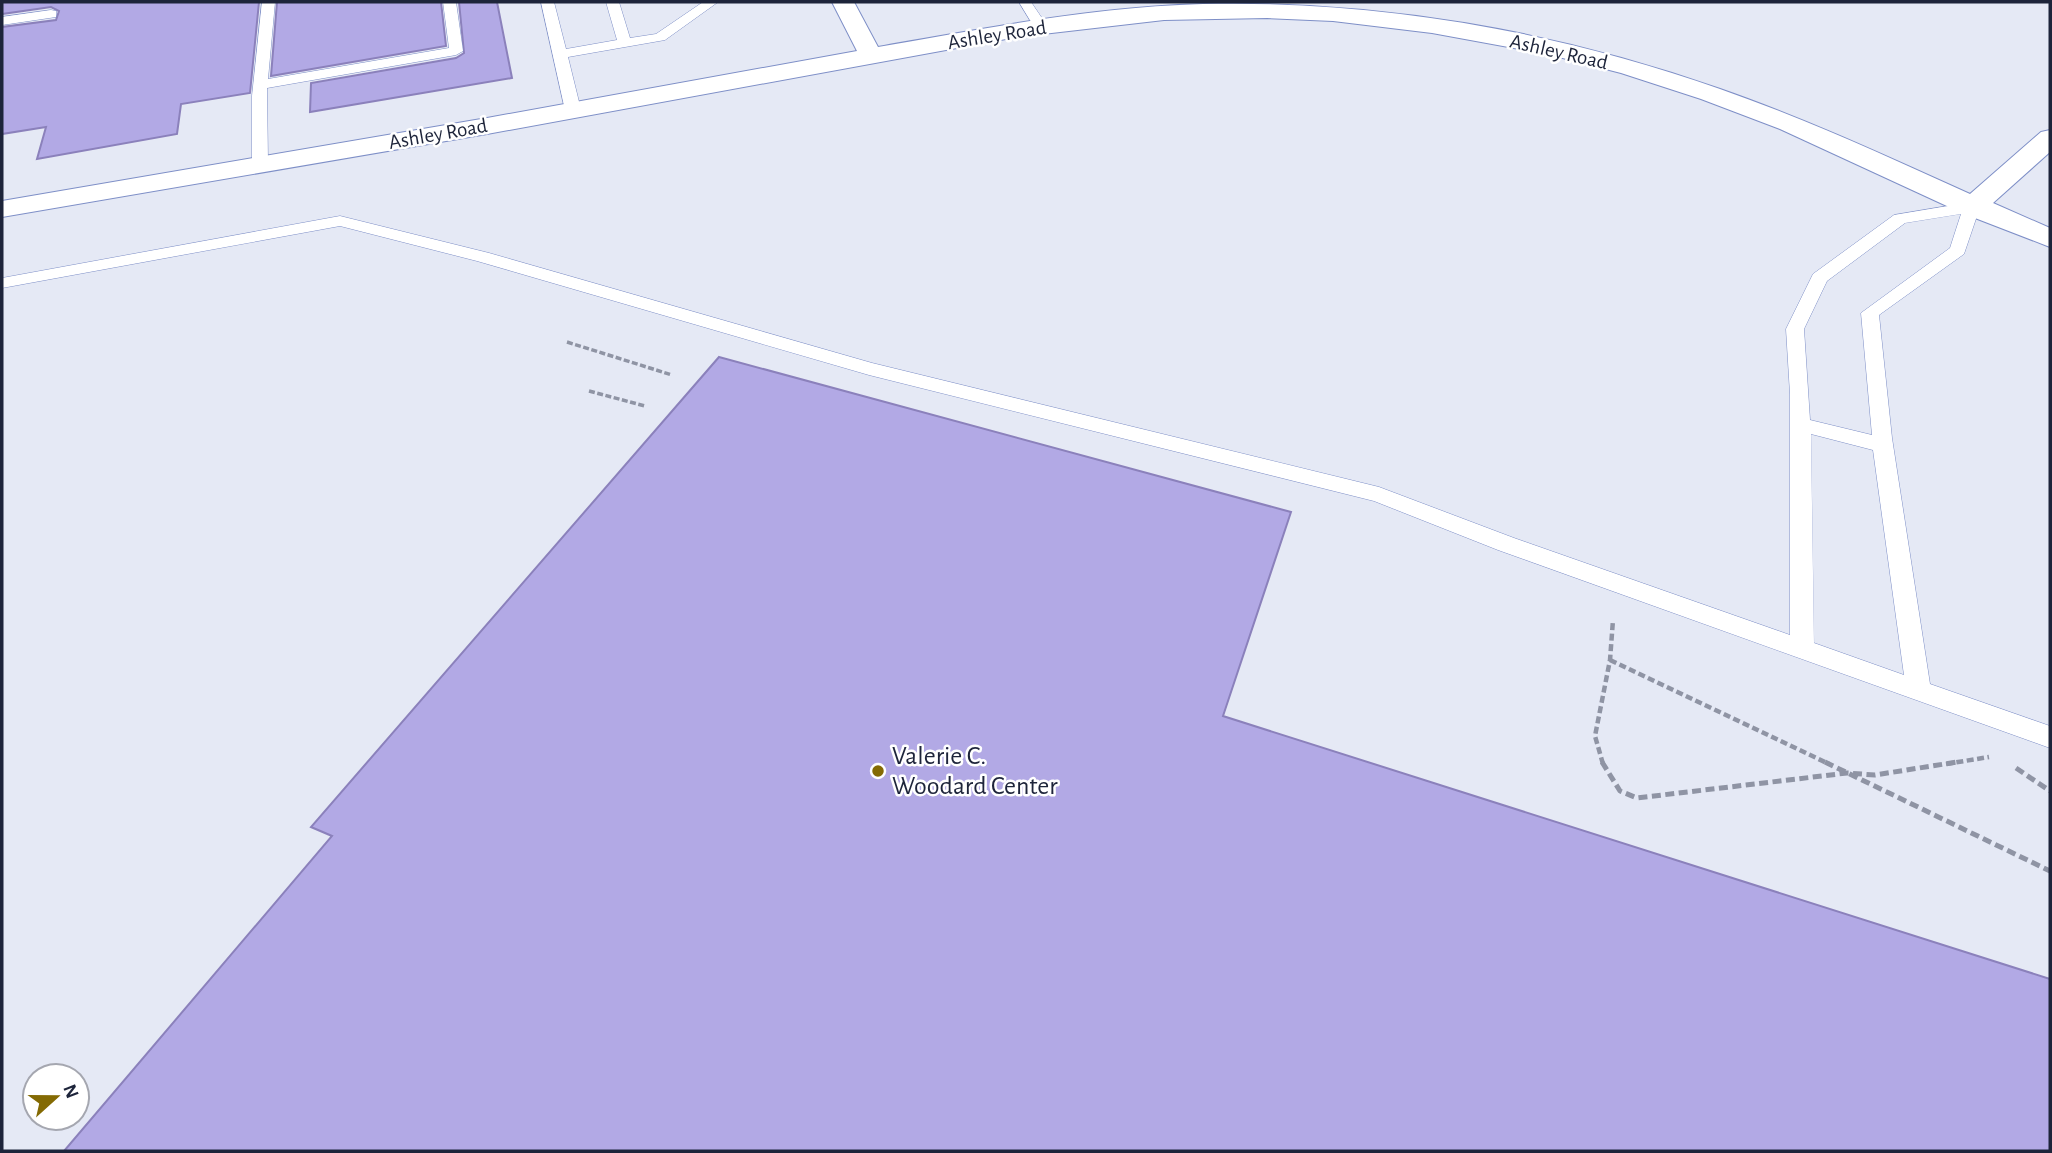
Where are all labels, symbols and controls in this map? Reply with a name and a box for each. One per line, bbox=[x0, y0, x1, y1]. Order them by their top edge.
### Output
street label: Ashley Road bbox=[946, 17, 1048, 53]
street label: Ashley Road bbox=[1508, 31, 1610, 73]
street label: Ashley Road bbox=[387, 115, 489, 153]
place label: Valerie C. Woodard Center bbox=[892, 743, 1058, 799]
marker: Valerie C. Woodard Center bbox=[870, 763, 886, 779]
north arrow bbox=[21, 1062, 91, 1132]
text: N bbox=[59, 1082, 82, 1101]

